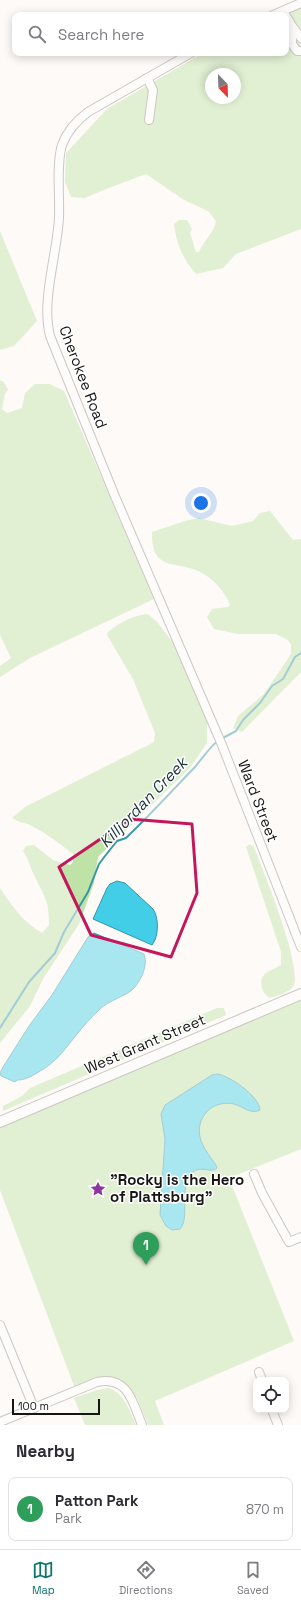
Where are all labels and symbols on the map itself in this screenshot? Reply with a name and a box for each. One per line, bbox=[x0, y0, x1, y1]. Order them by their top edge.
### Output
north arrow bbox=[205, 68, 241, 104]
street label: Cherokee Road bbox=[55, 323, 112, 431]
your location bbox=[191, 493, 211, 513]
water label: Killjordan Creek bbox=[95, 751, 194, 852]
street label: Ward Street bbox=[234, 757, 283, 845]
street label: West Grant Street bbox=[81, 1009, 208, 1078]
place label: "Rocky is the Hero of Plattsburg" bbox=[110, 1170, 244, 1206]
place icon: "Rocky is the Hero of Plattsburg" bbox=[89, 1180, 107, 1198]
pin: 1 bbox=[133, 1232, 159, 1265]
scale bar bbox=[12, 1397, 100, 1416]

